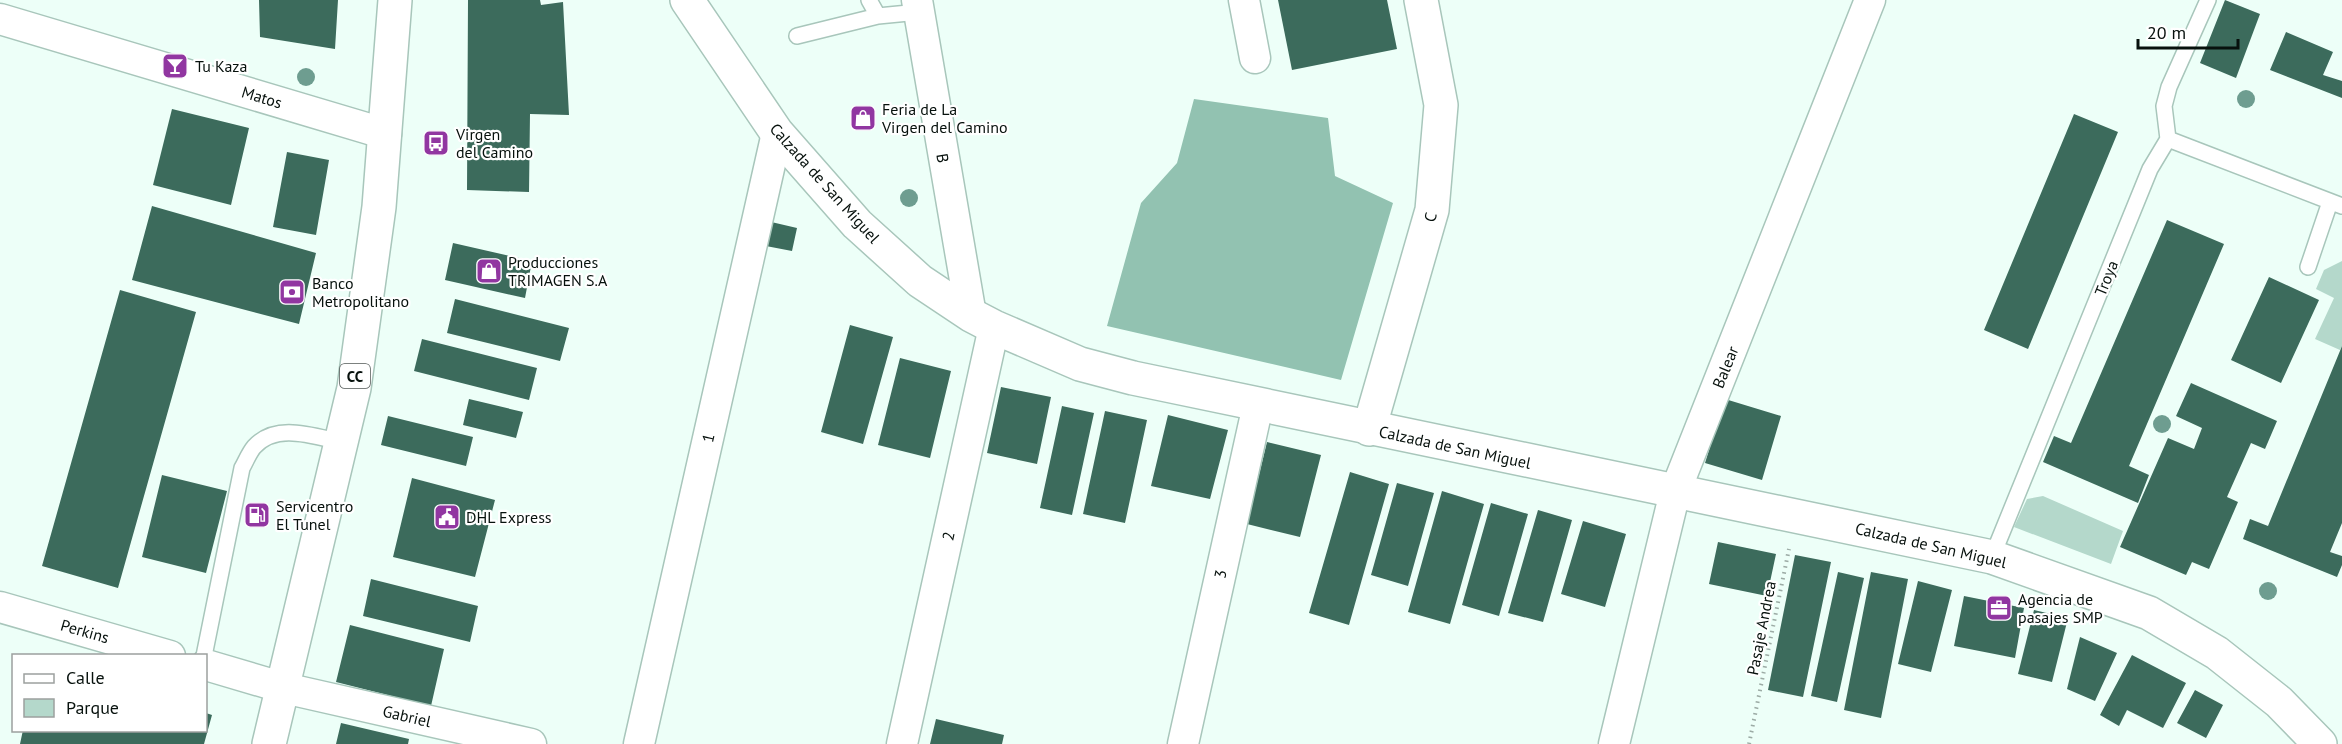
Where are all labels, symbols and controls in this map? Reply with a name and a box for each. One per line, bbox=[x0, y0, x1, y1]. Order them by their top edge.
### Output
scale bar bbox=[2138, 12, 2238, 50]
text: 20 m bbox=[2147, 21, 2186, 44]
bar icon: Tu Kaza bbox=[160, 51, 190, 81]
place label: Tu Kaza bbox=[195, 56, 247, 76]
street label: Matos bbox=[239, 81, 285, 113]
place label: Feria de La Virgen del Camino bbox=[881, 99, 1008, 137]
shop icon: Feria de La Virgen del Camino bbox=[848, 103, 878, 133]
street label: Calzada de San Miguel bbox=[766, 119, 884, 247]
place label: Virgen del Camino bbox=[455, 124, 533, 162]
bus stop icon: Virgen del Camino bbox=[421, 128, 451, 158]
street label: B bbox=[932, 152, 954, 164]
street label: C bbox=[1419, 210, 1441, 224]
place label: Producciones TRIMAGEN S.A bbox=[508, 252, 608, 290]
shop icon: Producciones TRIMAGEN S.A bbox=[474, 256, 504, 286]
street label: Troya bbox=[2090, 257, 2122, 299]
place label: Banco Metropolitano bbox=[312, 273, 409, 311]
bank icon: Banco Metropolitano bbox=[277, 277, 307, 307]
street label: Balear bbox=[1708, 343, 1743, 391]
road number: CC bbox=[340, 364, 370, 388]
street label: Calzada de San Miguel bbox=[1377, 421, 1533, 473]
street label: 1 bbox=[697, 431, 719, 445]
place label: Servicentro El Tunel bbox=[276, 496, 353, 534]
fuel station icon: Servicentro El Tunel bbox=[242, 500, 272, 530]
public building icon: DHL Express bbox=[432, 502, 462, 532]
place label: DHL Express bbox=[466, 507, 552, 527]
street label: Calzada de San Miguel bbox=[1853, 518, 2009, 572]
street label: 2 bbox=[937, 530, 959, 542]
street label: 3 bbox=[1209, 568, 1231, 580]
street label: Pasaje Andrea bbox=[1742, 579, 1780, 677]
place label: Agencia de pasajes SMP bbox=[2018, 589, 2103, 627]
office icon: Agencia de pasajes SMP bbox=[1984, 593, 2014, 623]
street label: Perkins bbox=[59, 615, 112, 647]
legend bbox=[12, 654, 207, 732]
text: Calle bbox=[66, 666, 105, 689]
text: Parque bbox=[66, 696, 119, 719]
street label: Gabriel bbox=[381, 701, 433, 731]

